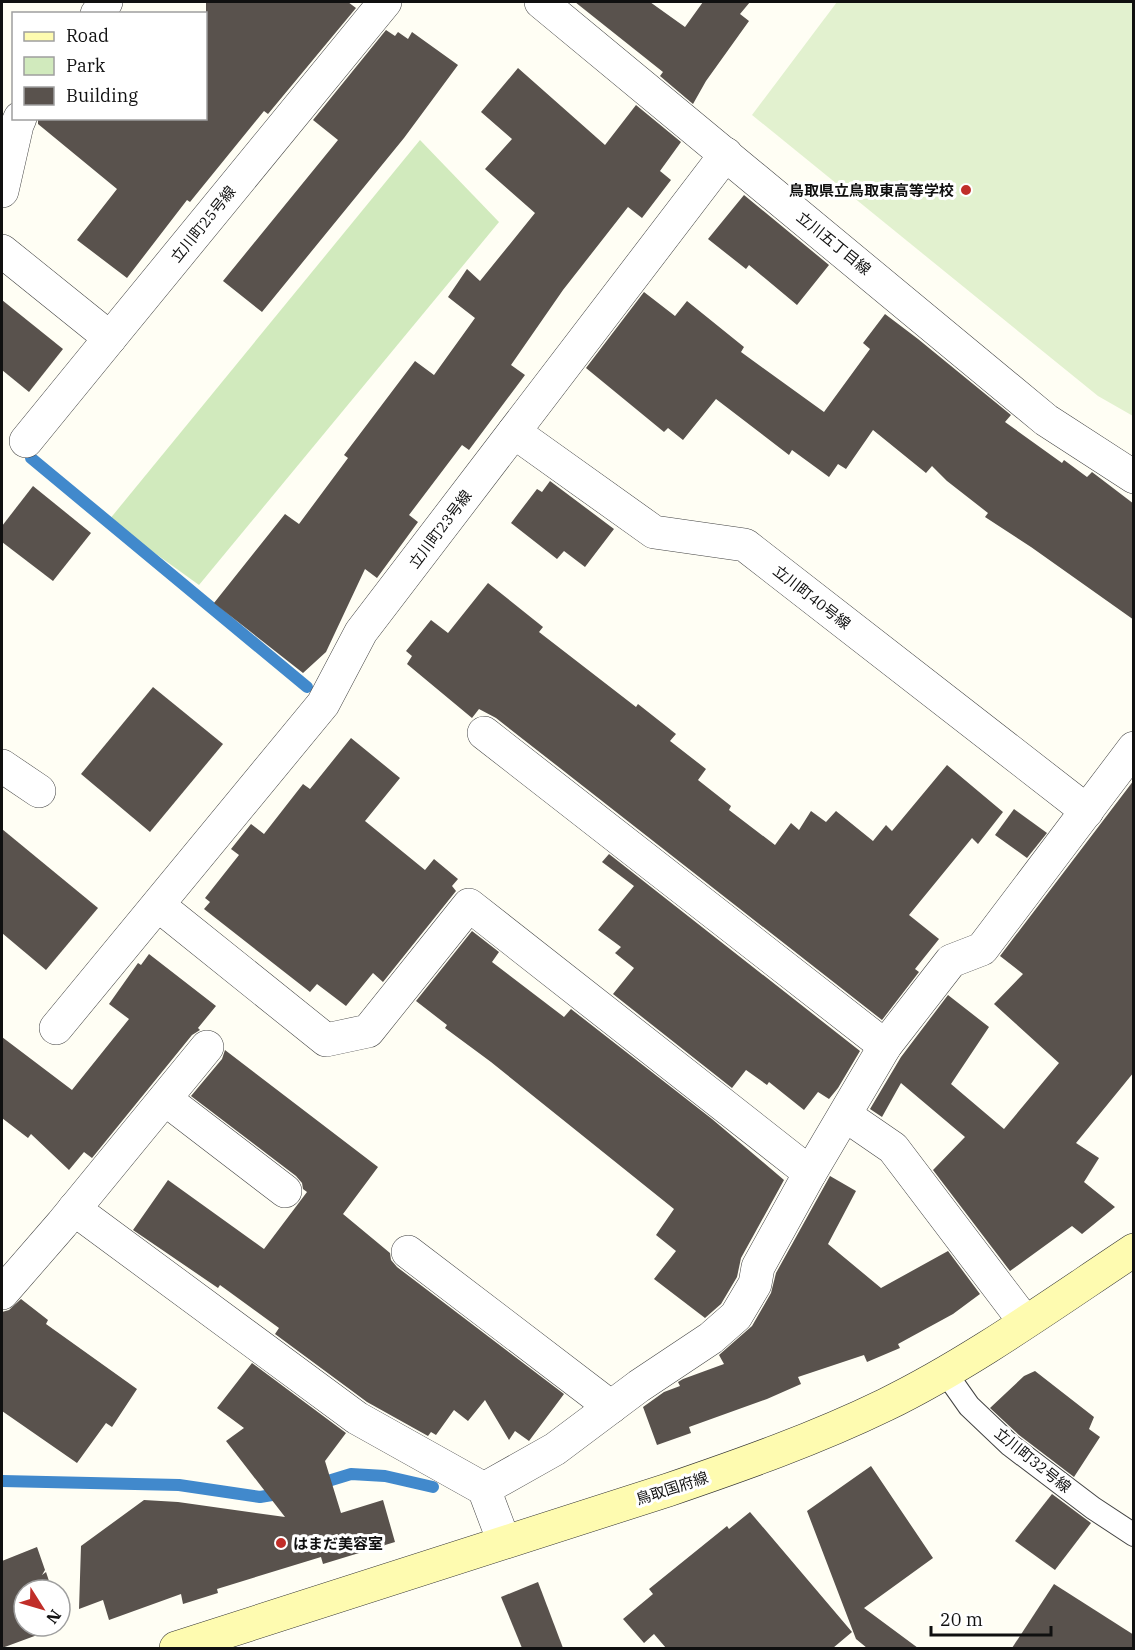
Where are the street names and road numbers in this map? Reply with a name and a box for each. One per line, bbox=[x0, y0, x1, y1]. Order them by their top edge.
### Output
street label: 立川町25号線 bbox=[166, 182, 240, 266]
street label: 立川五丁目線 bbox=[793, 207, 875, 279]
street label: 立川町23号線 bbox=[404, 486, 476, 572]
street label: 立川町40号線 bbox=[770, 561, 854, 633]
street label: 立川町32号線 bbox=[991, 1423, 1075, 1497]
street label: 鳥取国府線 bbox=[633, 1467, 711, 1509]

